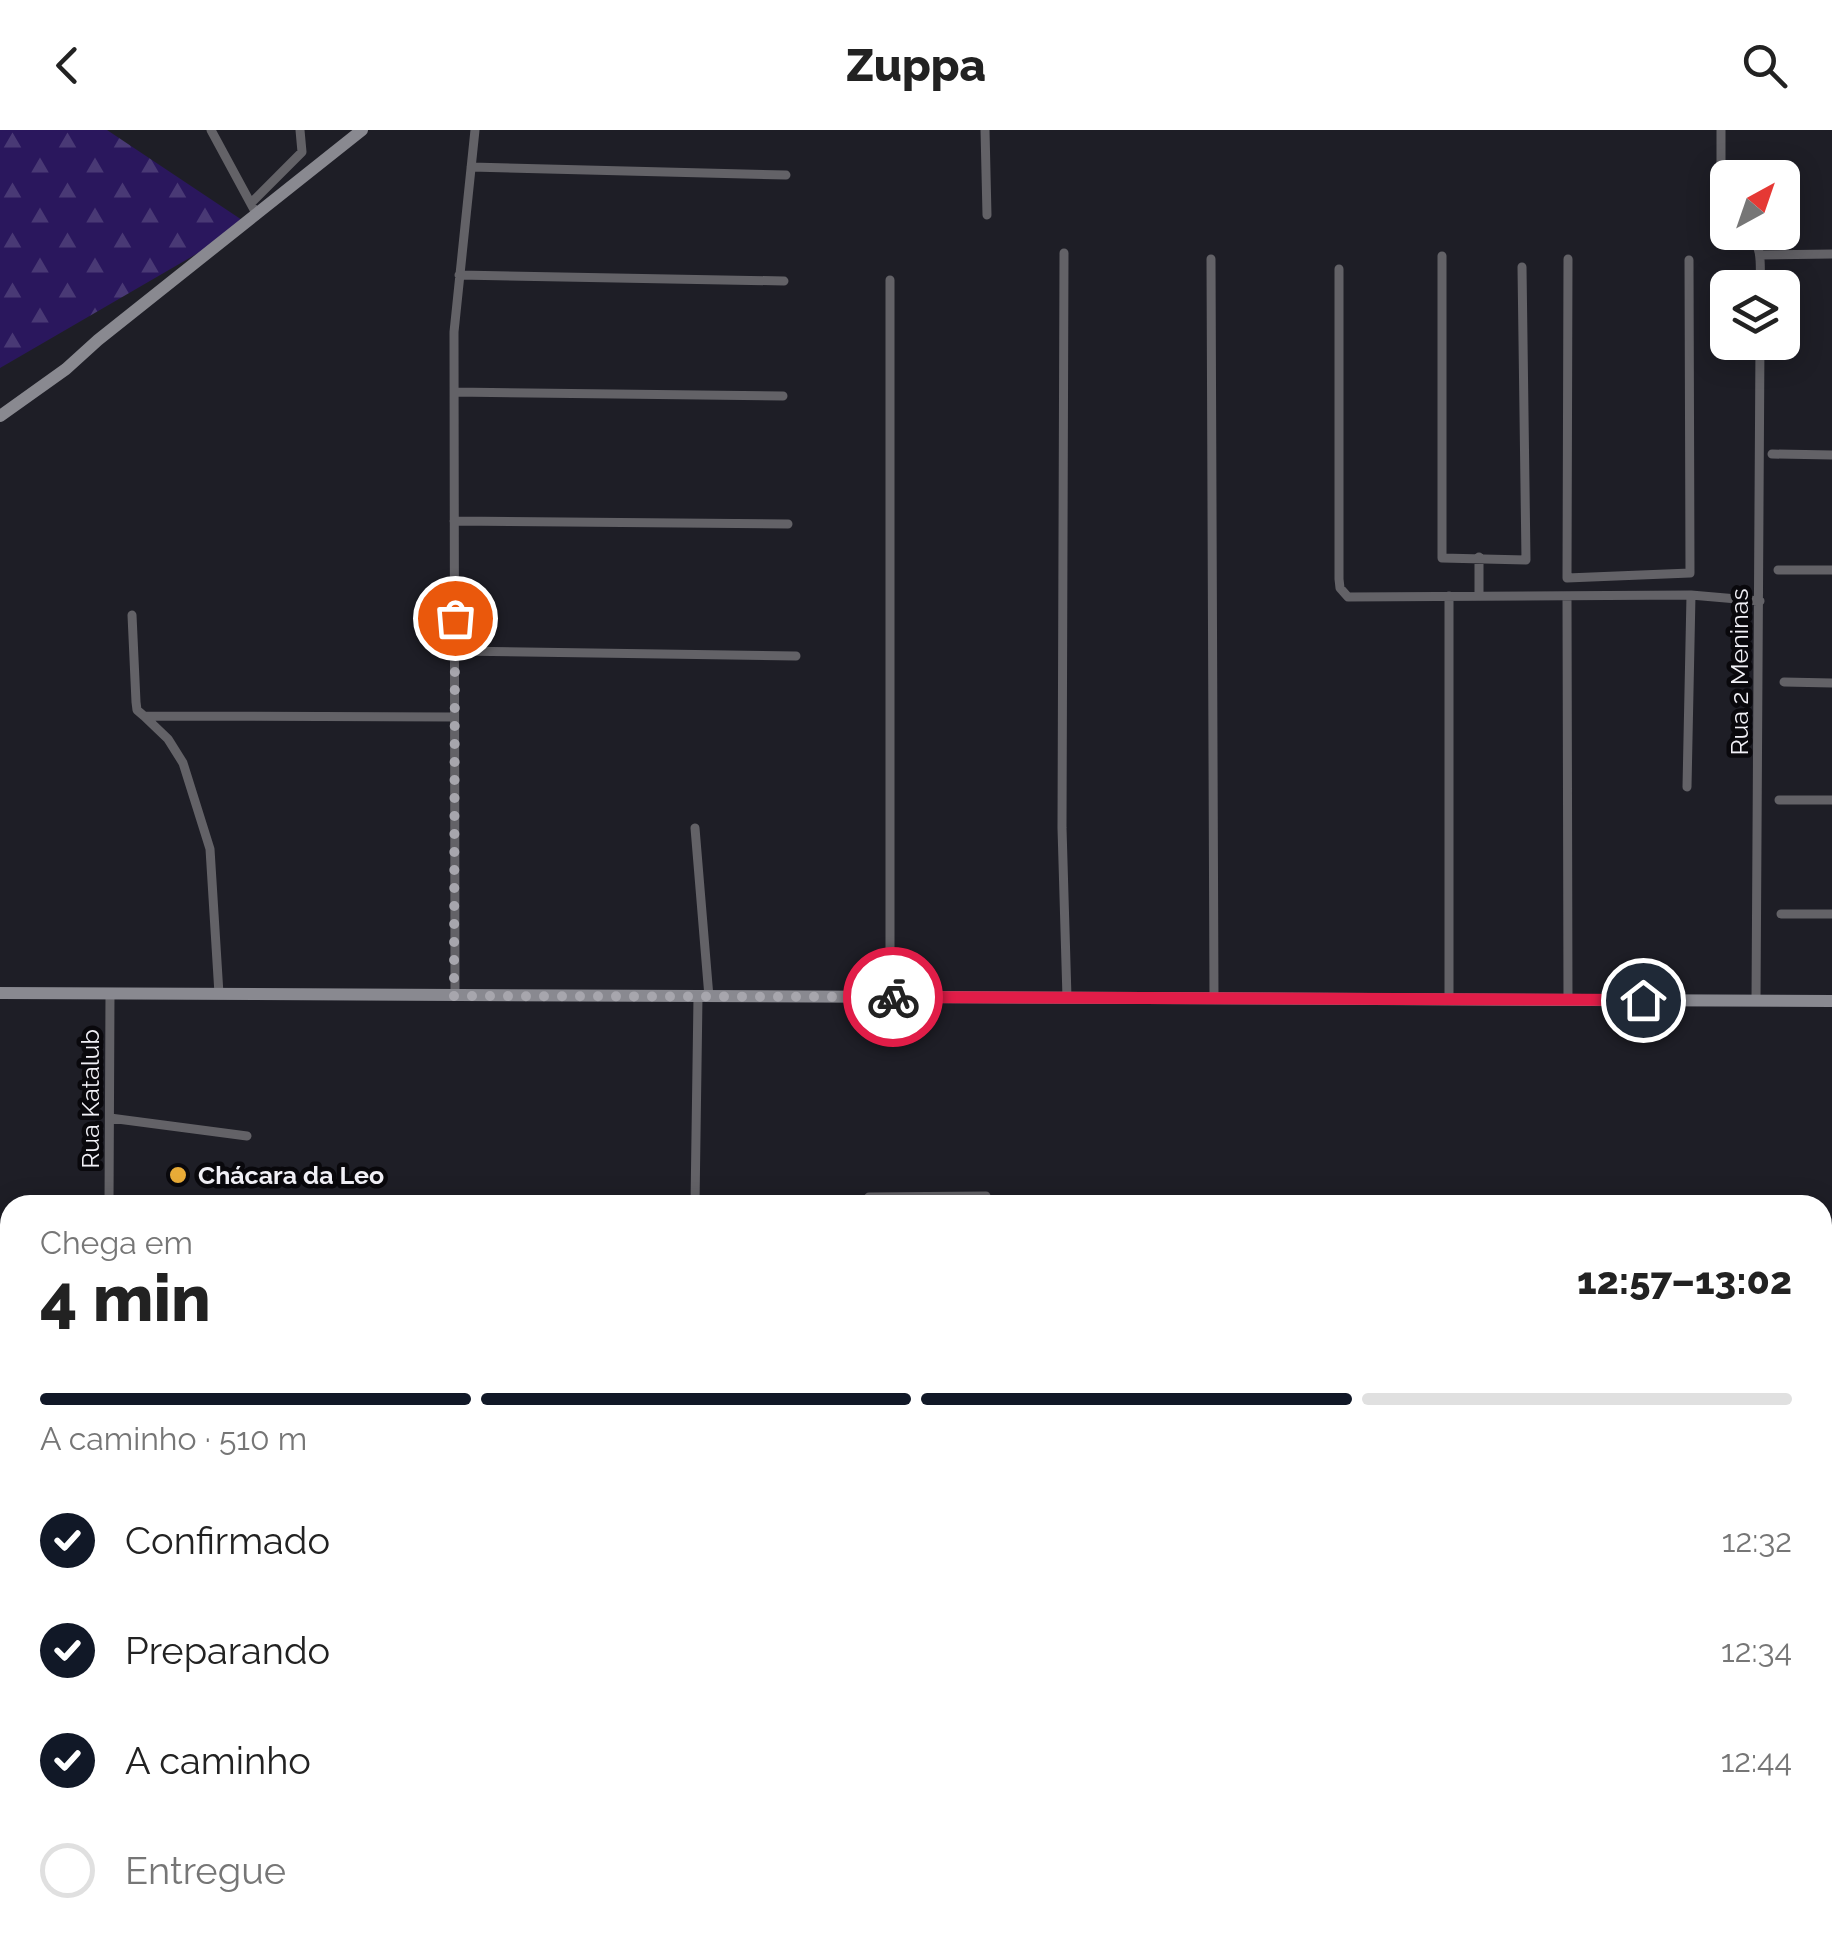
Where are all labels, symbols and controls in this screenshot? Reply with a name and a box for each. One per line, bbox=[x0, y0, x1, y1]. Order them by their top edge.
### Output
icon: back bbox=[40, 38, 95, 93]
icon: search bbox=[1737, 38, 1792, 93]
text: Zuppa bbox=[846, 39, 986, 92]
north arrow bbox=[1710, 160, 1800, 250]
map controls bbox=[1710, 160, 1800, 360]
button: layers bbox=[1710, 270, 1800, 360]
pin bbox=[413, 576, 498, 661]
street label: Rua 2 Meninas bbox=[1724, 588, 1754, 756]
icon: bag bbox=[428, 591, 483, 646]
courier bbox=[843, 947, 943, 1047]
pin bbox=[1601, 958, 1686, 1043]
icon: bike bbox=[866, 970, 921, 1025]
icon: home bbox=[1616, 973, 1671, 1028]
street label: Rua Katalub bbox=[75, 1029, 105, 1169]
place label: Chácara da Leo bbox=[198, 1160, 384, 1190]
marker: Chácara da Leo bbox=[167, 1164, 189, 1186]
text: Chega em bbox=[40, 1224, 193, 1261]
text: 12:57–13:02 bbox=[1577, 1258, 1792, 1303]
text: 4 min bbox=[40, 1260, 211, 1336]
text: A caminho · 510 m bbox=[40, 1420, 307, 1457]
icon: check bbox=[40, 1513, 95, 1568]
text: Confirmado bbox=[125, 1518, 330, 1563]
text: 12:32 bbox=[1722, 1522, 1792, 1559]
icon: check bbox=[40, 1623, 95, 1678]
text: Preparando bbox=[125, 1628, 330, 1673]
text: 12:34 bbox=[1721, 1632, 1792, 1669]
icon: check bbox=[40, 1733, 95, 1788]
text: A caminho bbox=[125, 1738, 311, 1783]
text: 12:44 bbox=[1721, 1742, 1792, 1779]
text: Entregue bbox=[125, 1848, 286, 1893]

